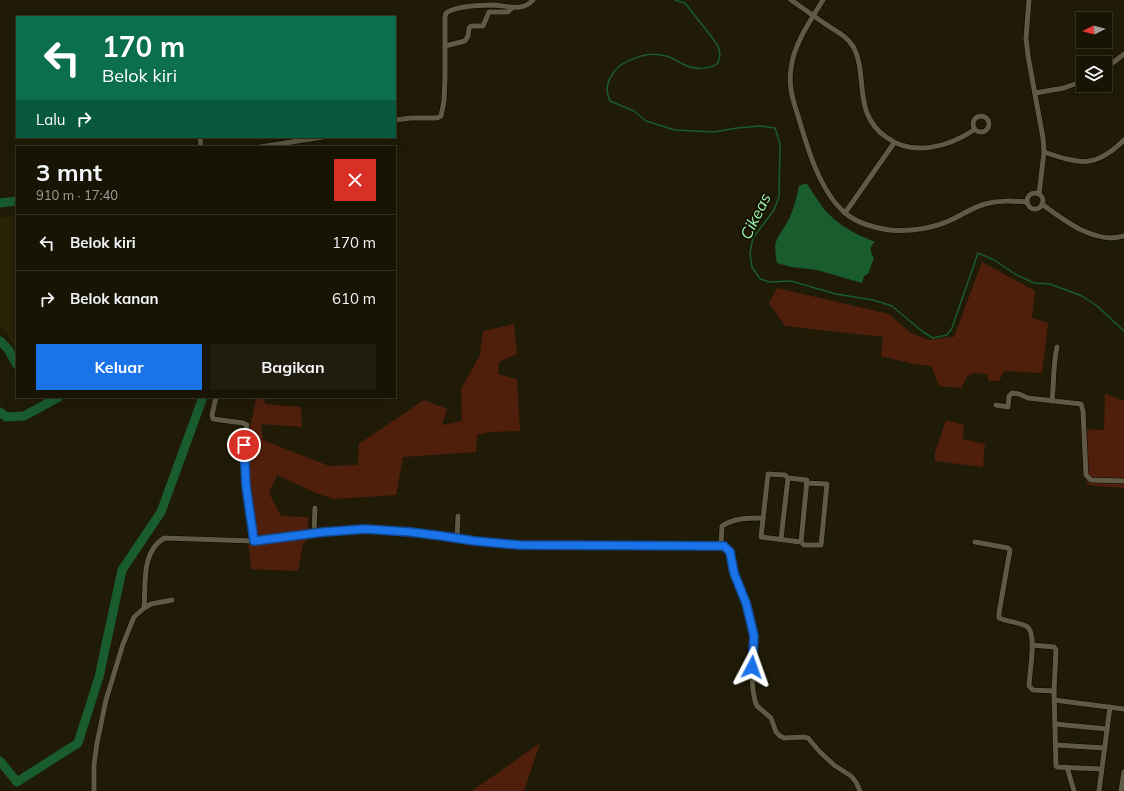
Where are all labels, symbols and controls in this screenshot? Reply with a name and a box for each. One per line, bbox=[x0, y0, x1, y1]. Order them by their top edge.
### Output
north arrow bbox=[1076, 12, 1112, 48]
map controls bbox=[1076, 12, 1112, 92]
text: 170 m bbox=[102, 29, 185, 64]
icon: left bbox=[36, 32, 88, 84]
button: layers bbox=[1076, 56, 1112, 92]
text: Belok kiri bbox=[102, 64, 177, 87]
icon: right bbox=[73, 108, 95, 130]
text: Lalu bbox=[36, 110, 65, 129]
text: 3 mnt bbox=[36, 157, 102, 187]
button: close bbox=[334, 159, 376, 201]
text: 910 m · 17:40 bbox=[36, 187, 118, 203]
water label: Cikeas bbox=[735, 190, 775, 242]
icon: left bbox=[36, 232, 58, 254]
text: Belok kiri bbox=[70, 233, 136, 252]
text: 170 m bbox=[332, 233, 376, 252]
icon: right bbox=[36, 288, 58, 310]
text: Belok kanan bbox=[70, 289, 159, 308]
text: 610 m bbox=[332, 289, 376, 308]
button: Keluar bbox=[36, 344, 202, 390]
button: Bagikan bbox=[210, 344, 376, 390]
pin bbox=[227, 428, 261, 462]
icon: arrive bbox=[233, 434, 255, 456]
position arrow bbox=[731, 646, 773, 688]

